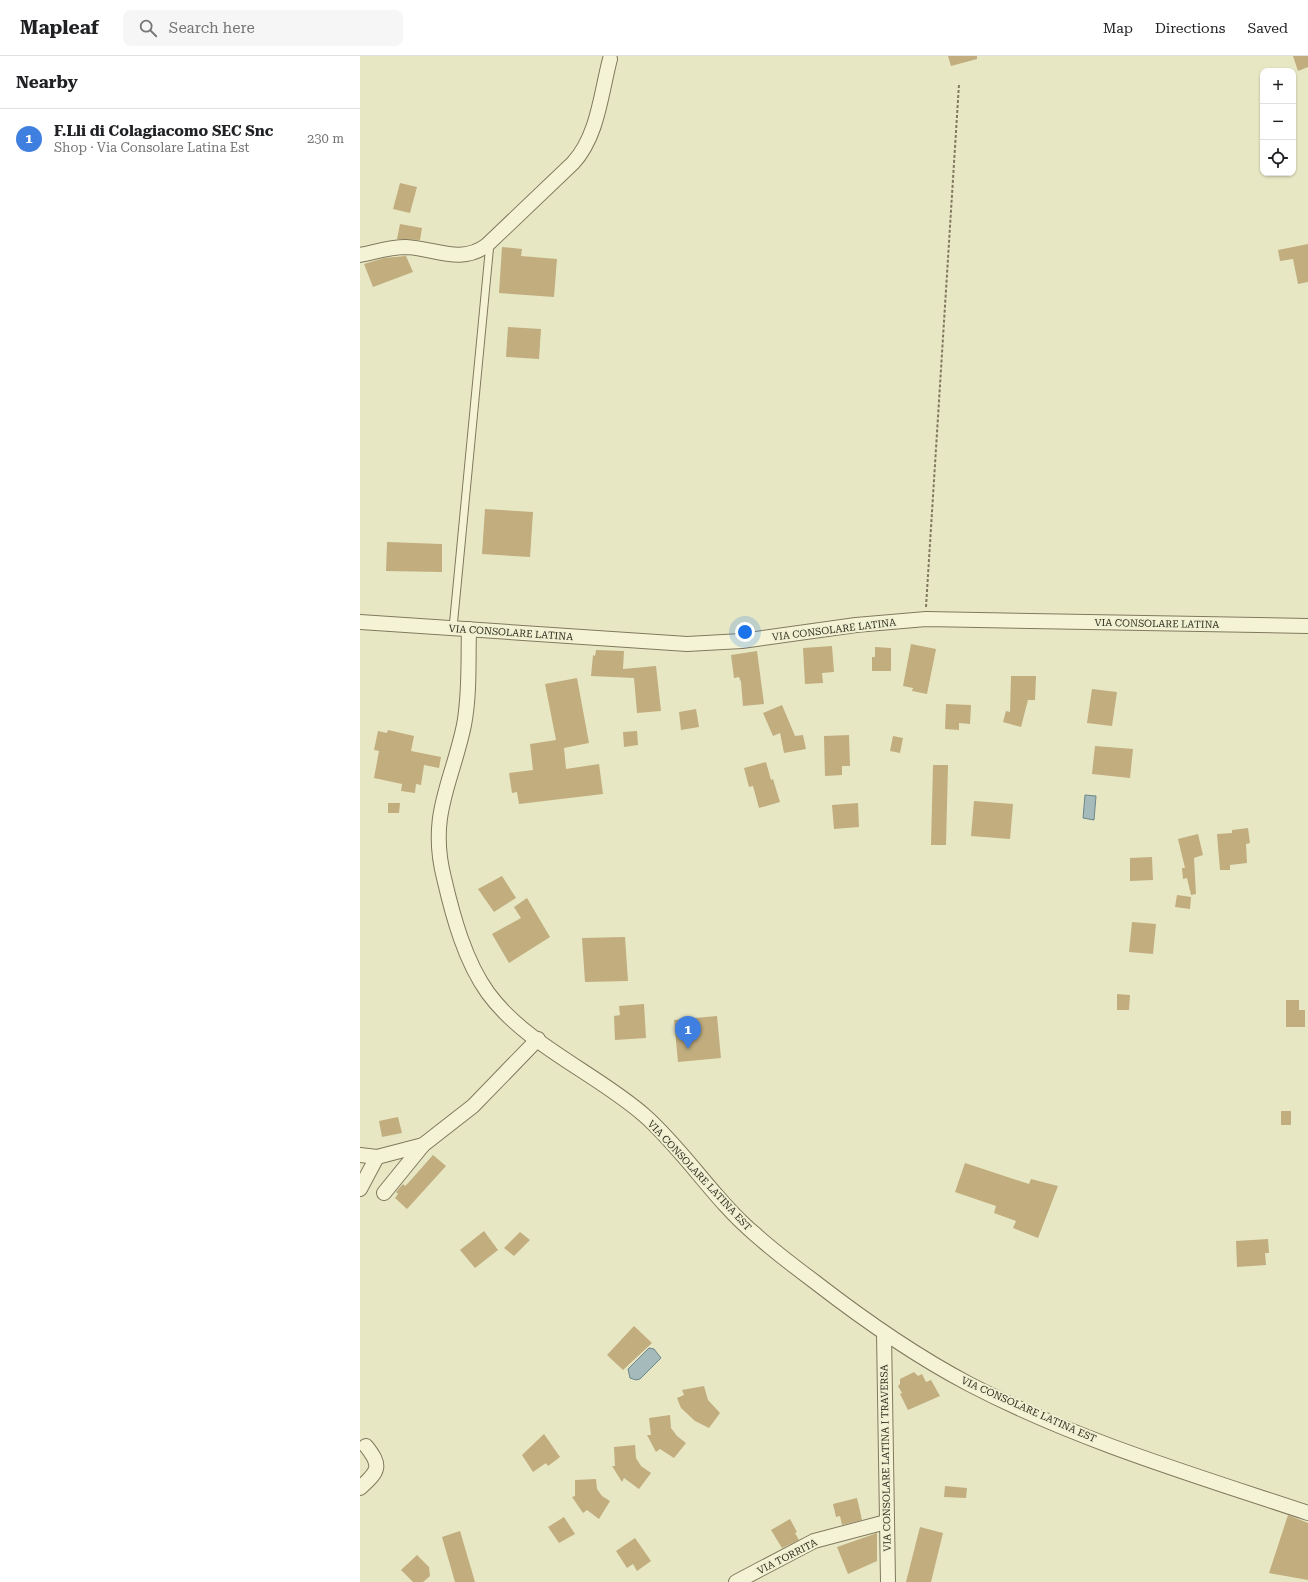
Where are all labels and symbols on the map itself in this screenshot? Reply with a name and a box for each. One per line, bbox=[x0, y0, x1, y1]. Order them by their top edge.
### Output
street label: VIA CONSOLARE LATINA bbox=[771, 616, 897, 643]
street label: VIA CONSOLARE LATINA bbox=[1095, 617, 1219, 630]
your location bbox=[735, 622, 755, 642]
street label: VIA CONSOLARE LATINA bbox=[448, 623, 574, 642]
pin: 1 bbox=[675, 1016, 701, 1049]
street label: VIA CONSOLARE LATINA EST bbox=[646, 1118, 754, 1233]
street label: VIA CONSOLARE LATINA I TRAVERSA bbox=[878, 1364, 893, 1552]
street label: VIA CONSOLARE LATINA EST bbox=[960, 1375, 1098, 1444]
street label: VIA TORRITA bbox=[755, 1537, 819, 1576]

